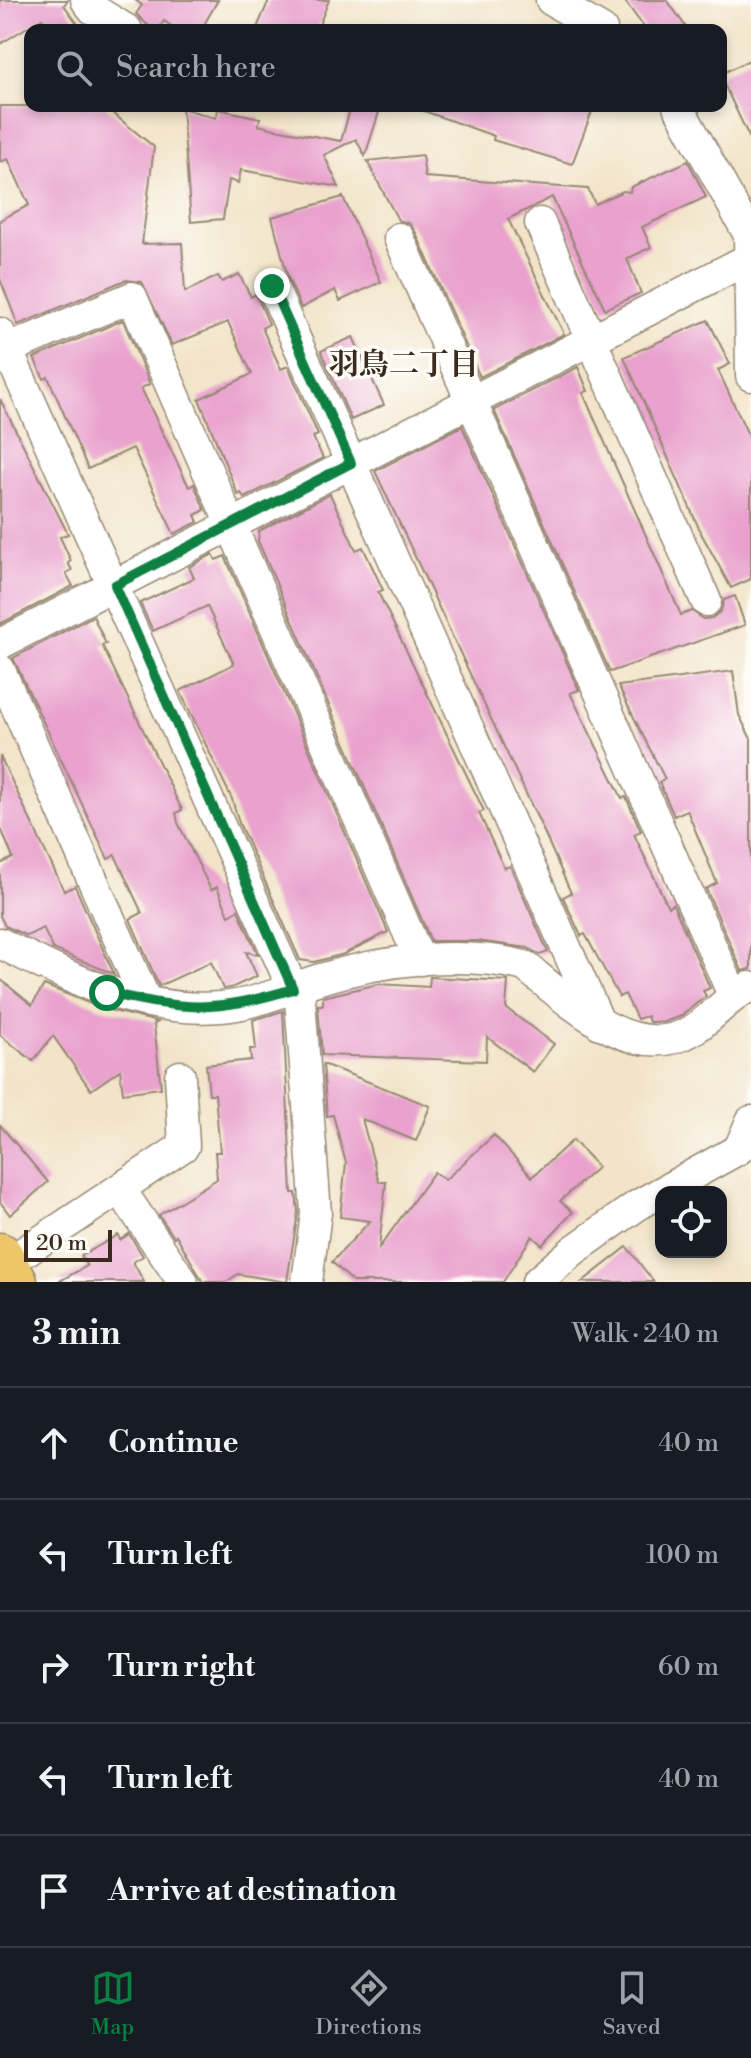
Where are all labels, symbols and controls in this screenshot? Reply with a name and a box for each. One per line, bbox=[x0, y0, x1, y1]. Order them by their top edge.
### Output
search box bbox=[24, 24, 727, 112]
icon: search bbox=[52, 46, 96, 90]
text: Search here bbox=[116, 49, 276, 87]
route end bbox=[254, 268, 290, 304]
district label: 羽鳥二丁目 bbox=[329, 346, 479, 384]
route start bbox=[89, 975, 125, 1011]
map controls bbox=[655, 1186, 727, 1258]
button: locate bbox=[655, 1186, 727, 1258]
scale bar bbox=[24, 1226, 112, 1262]
text: 20 m bbox=[36, 1230, 87, 1257]
text: 3 min bbox=[32, 1313, 121, 1355]
text: Walk · 240 m bbox=[572, 1318, 719, 1350]
icon: ahead bbox=[32, 1421, 76, 1465]
text: Continue bbox=[108, 1424, 239, 1462]
text: 40 m bbox=[658, 1427, 719, 1459]
icon: left bbox=[32, 1533, 76, 1577]
text: Turn left bbox=[108, 1536, 232, 1574]
text: 100 m bbox=[646, 1539, 719, 1571]
icon: right bbox=[32, 1645, 76, 1689]
text: Turn right bbox=[108, 1648, 255, 1686]
text: 60 m bbox=[658, 1651, 719, 1683]
icon: left bbox=[32, 1757, 76, 1801]
text: Turn left bbox=[108, 1760, 232, 1798]
text: 40 m bbox=[658, 1763, 719, 1795]
icon: arrive bbox=[32, 1869, 76, 1913]
text: Arrive at destination bbox=[108, 1872, 397, 1910]
tab: Map bbox=[91, 1966, 135, 2041]
tab: Directions bbox=[316, 1966, 422, 2041]
tab: Saved bbox=[603, 1966, 660, 2041]

